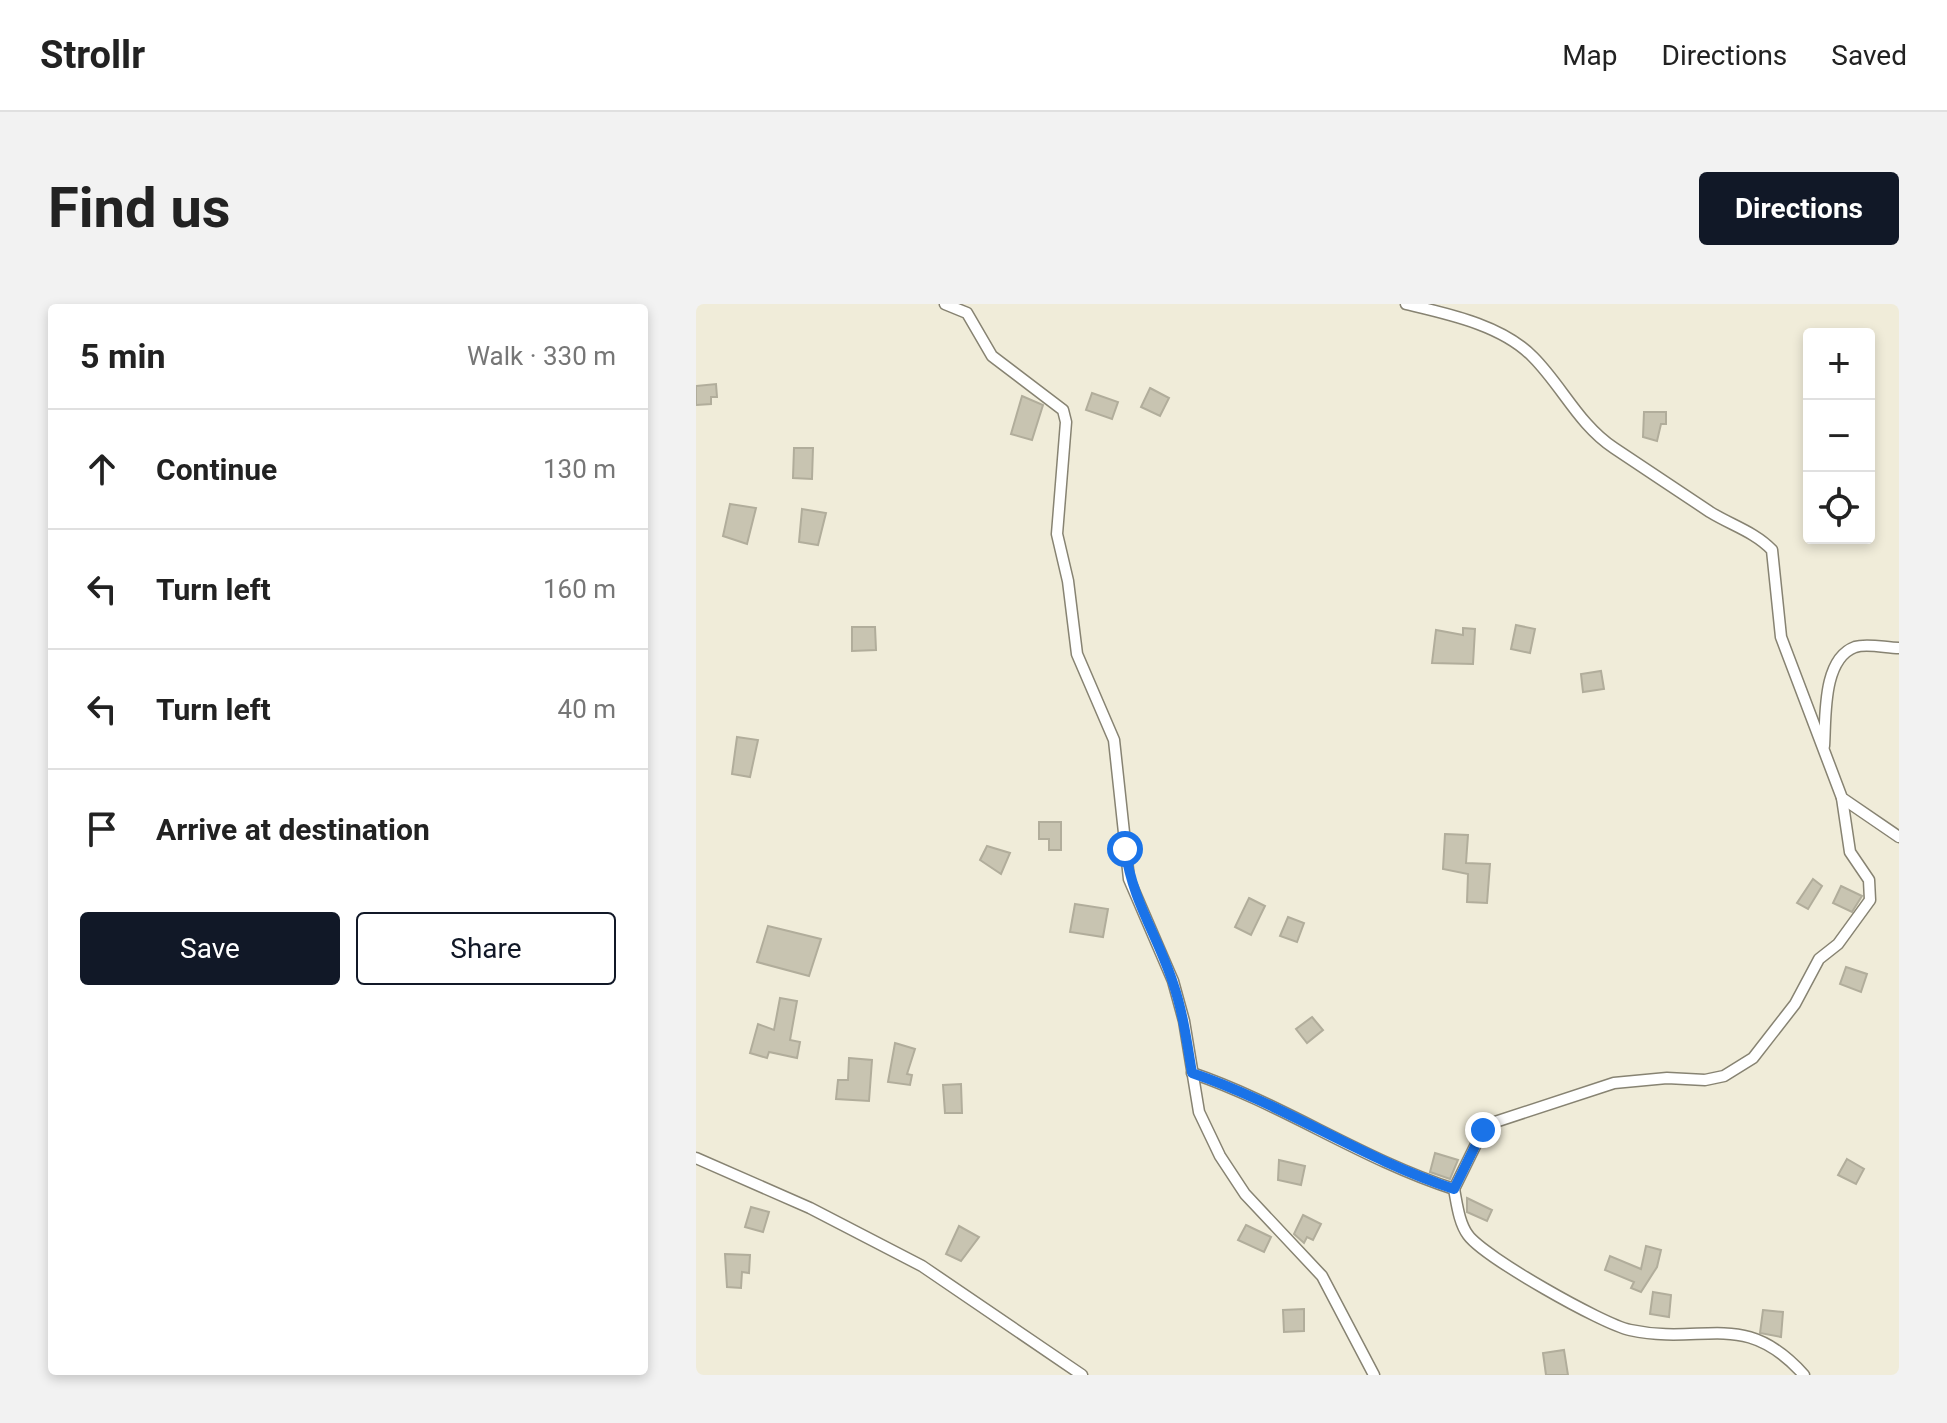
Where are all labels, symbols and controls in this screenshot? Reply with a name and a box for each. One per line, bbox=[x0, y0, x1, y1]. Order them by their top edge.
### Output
text: Strollr bbox=[40, 33, 145, 77]
text: Map bbox=[1562, 39, 1618, 72]
text: Directions bbox=[1662, 39, 1787, 72]
text: Saved bbox=[1831, 39, 1907, 72]
button: Directions bbox=[1699, 172, 1899, 245]
text: Find us bbox=[48, 175, 231, 241]
map controls bbox=[1803, 328, 1875, 544]
button: + bbox=[1803, 328, 1875, 400]
text: 5 min bbox=[80, 336, 165, 376]
text: Walk · 330 m bbox=[467, 341, 616, 371]
button: − bbox=[1803, 400, 1875, 472]
icon: ahead bbox=[80, 447, 124, 491]
text: Continue bbox=[156, 452, 277, 487]
text: 130 m bbox=[543, 454, 616, 484]
button: locate bbox=[1803, 472, 1875, 544]
icon: left bbox=[80, 567, 124, 611]
text: Turn left bbox=[156, 572, 271, 607]
text: 160 m bbox=[543, 574, 616, 604]
icon: left bbox=[80, 687, 124, 731]
text: Turn left bbox=[156, 692, 271, 727]
text: 40 m bbox=[558, 694, 616, 724]
icon: arrive bbox=[80, 807, 124, 851]
text: Arrive at destination bbox=[156, 812, 430, 847]
route start bbox=[1107, 831, 1143, 867]
button: Save bbox=[80, 912, 340, 985]
button: Share bbox=[356, 912, 616, 985]
route end bbox=[1465, 1112, 1501, 1148]

